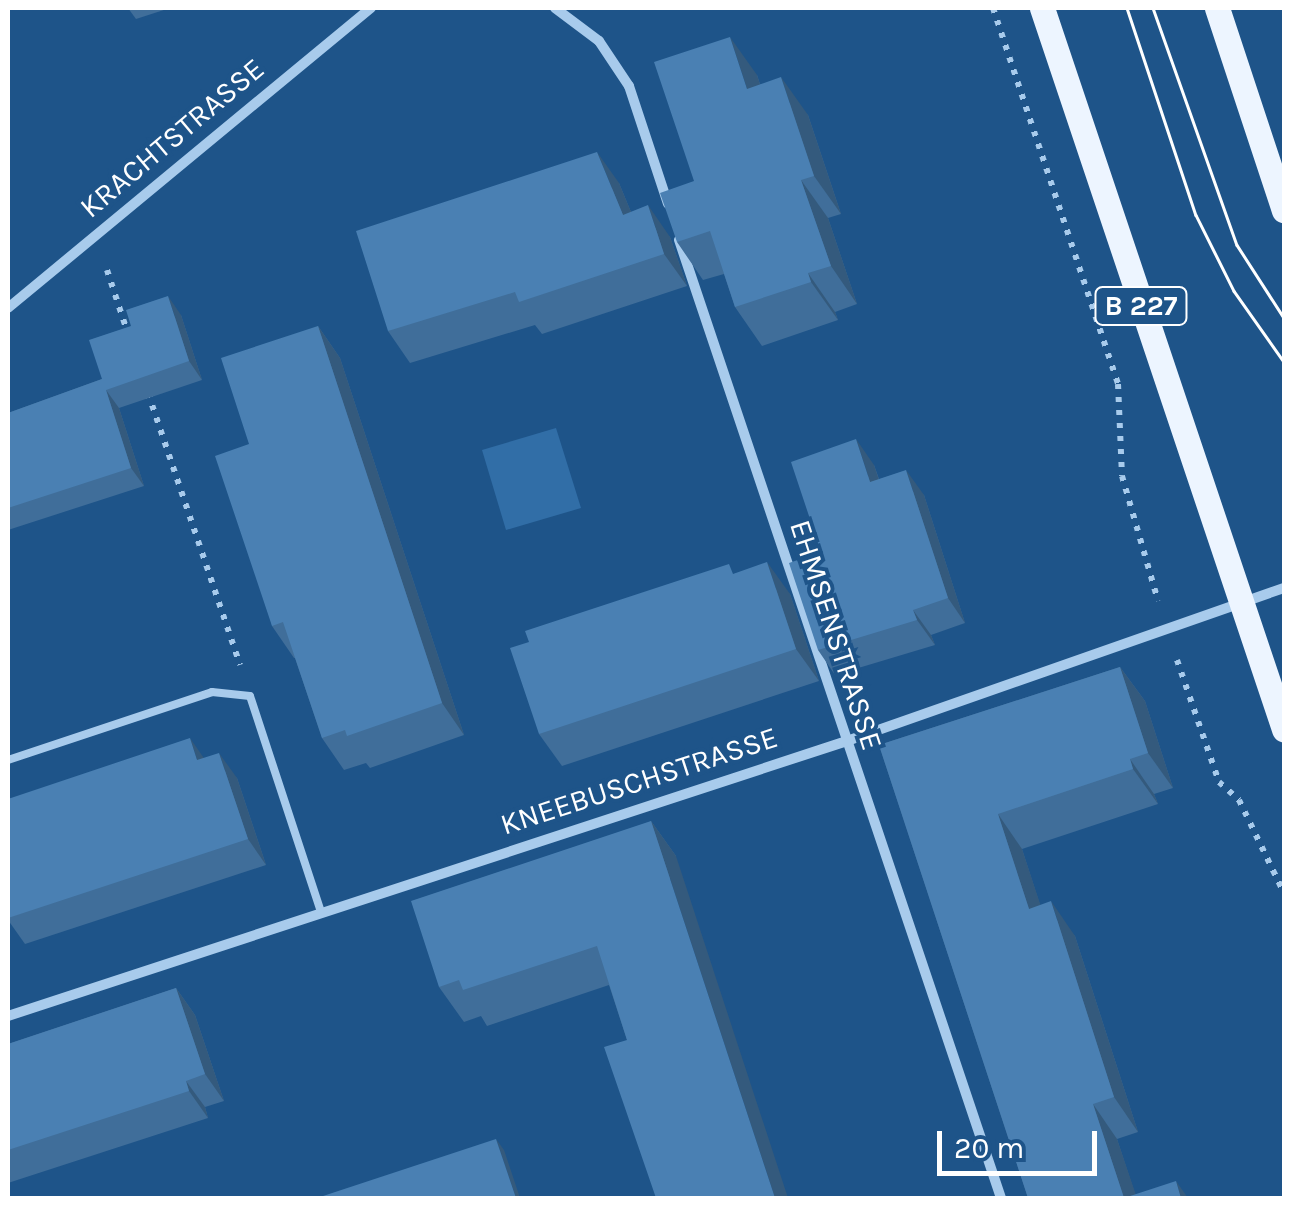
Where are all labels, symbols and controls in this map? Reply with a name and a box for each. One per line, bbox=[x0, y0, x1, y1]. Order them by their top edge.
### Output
street label: KRACHTSTRASSE bbox=[73, 51, 271, 225]
road number: B 227 bbox=[1094, 283, 1188, 329]
street label: EHMSENSTRASSE bbox=[782, 515, 890, 755]
street label: KNEEBUSCHSTRASSE bbox=[496, 719, 782, 843]
scale bar bbox=[942, 1111, 1102, 1173]
text: 20 m bbox=[954, 1130, 1024, 1166]

